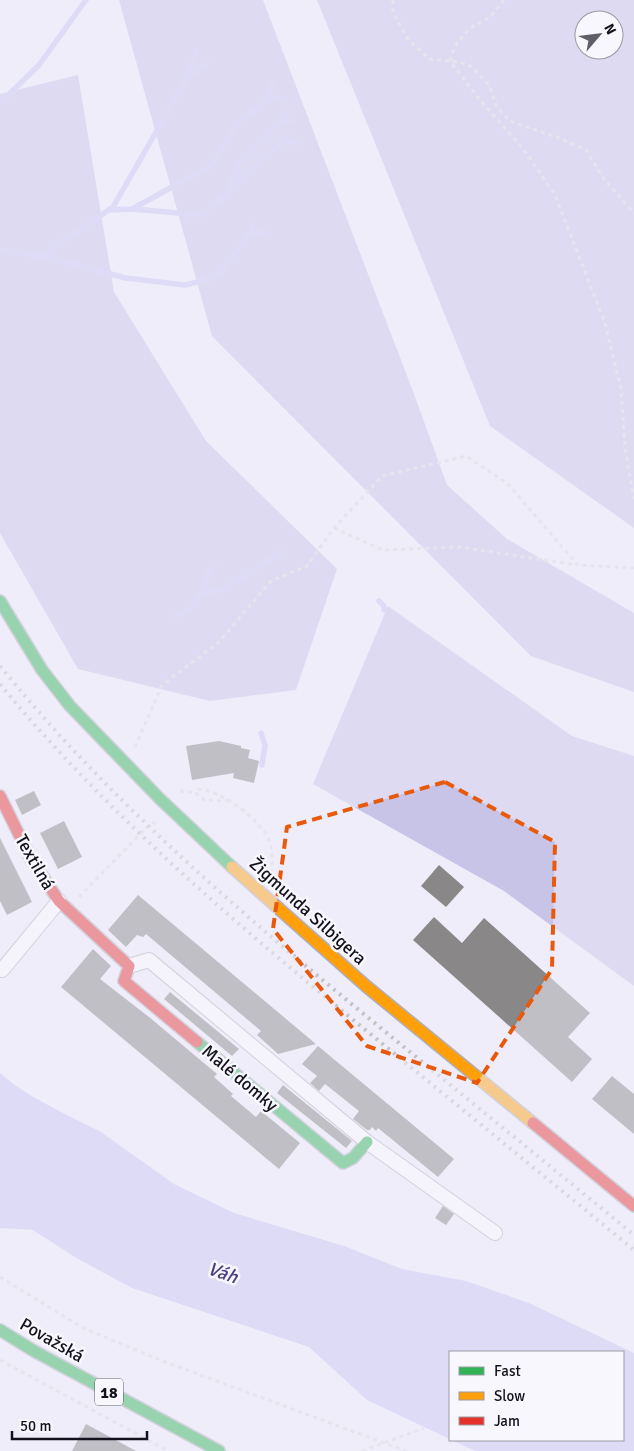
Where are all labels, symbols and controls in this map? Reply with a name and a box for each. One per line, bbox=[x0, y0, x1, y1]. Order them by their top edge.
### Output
north arrow bbox=[574, 10, 624, 60]
text: N bbox=[600, 21, 620, 37]
street label: Textilná bbox=[10, 830, 60, 894]
street label: Žigmunda Silbigera bbox=[245, 853, 371, 969]
street label: Malé domky bbox=[198, 1040, 283, 1117]
water label: Váh bbox=[205, 1257, 241, 1289]
street label: Považská bbox=[16, 1313, 88, 1367]
legend bbox=[449, 1351, 624, 1441]
text: Fast bbox=[494, 1362, 521, 1380]
road number: 18 bbox=[95, 1378, 123, 1405]
text: Slow bbox=[494, 1387, 525, 1405]
scale bar bbox=[12, 1408, 148, 1440]
text: Jam bbox=[494, 1412, 520, 1430]
text: 50 m bbox=[20, 1417, 51, 1435]

